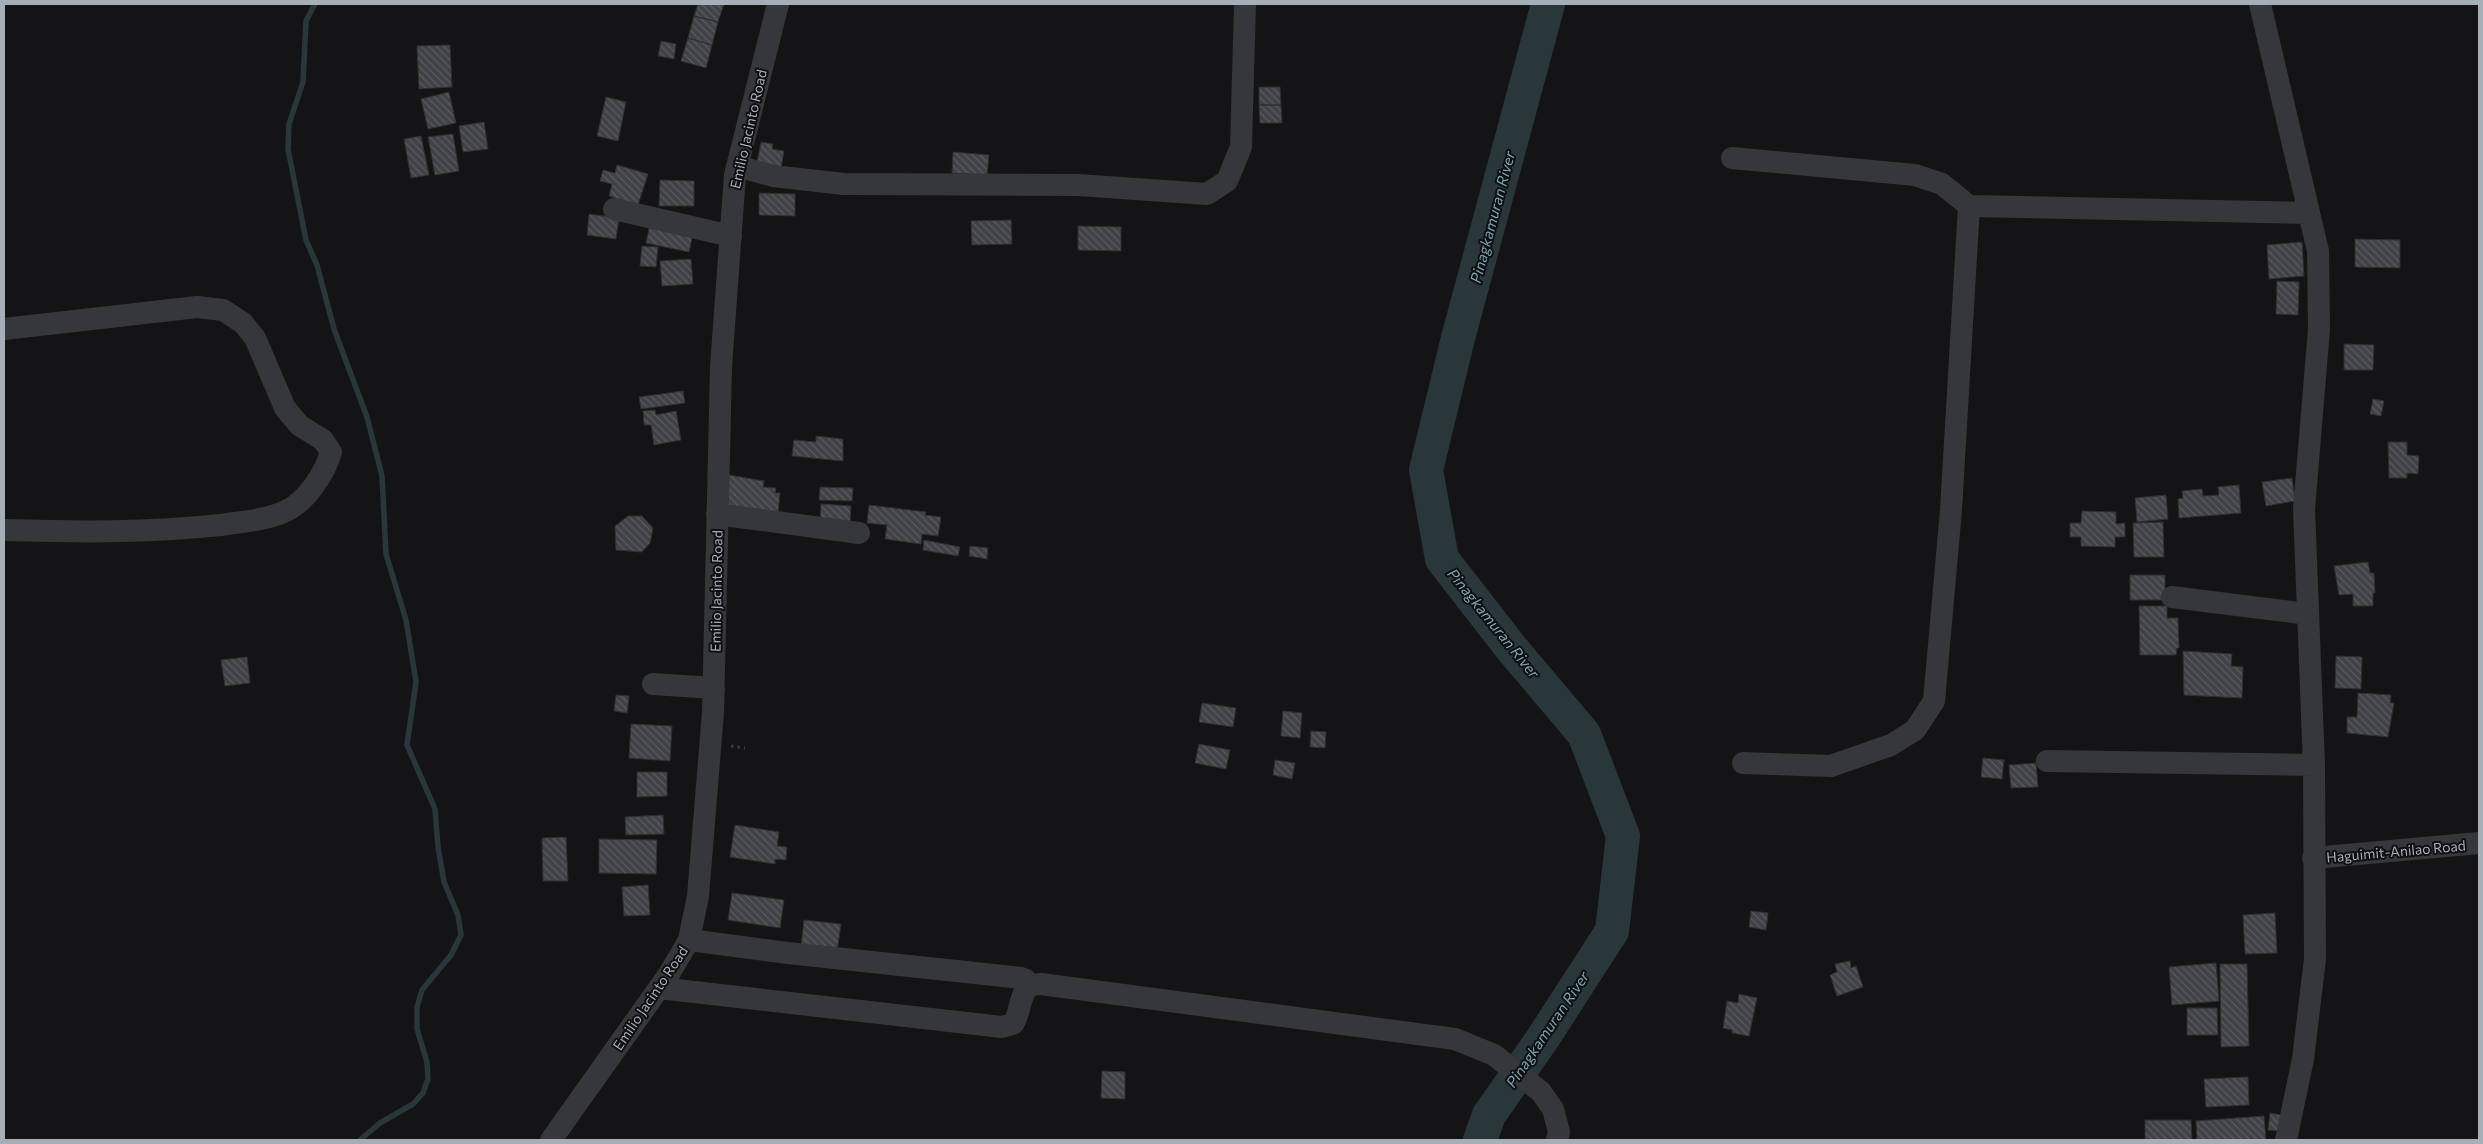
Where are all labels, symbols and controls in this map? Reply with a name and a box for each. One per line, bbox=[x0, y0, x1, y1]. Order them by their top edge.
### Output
street label: Emilio Jacinto Road bbox=[726, 68, 770, 190]
water label: Pinagkamuran River bbox=[1466, 148, 1519, 285]
street label: Emilio Jacinto Road bbox=[706, 530, 726, 652]
water label: Pinagkamuran River bbox=[1444, 565, 1544, 682]
street label: Haguimit-Anilao Road bbox=[2326, 836, 2466, 866]
street label: Emilio Jacinto Road bbox=[609, 943, 691, 1053]
water label: Pinagkamuran River bbox=[1502, 967, 1593, 1090]

